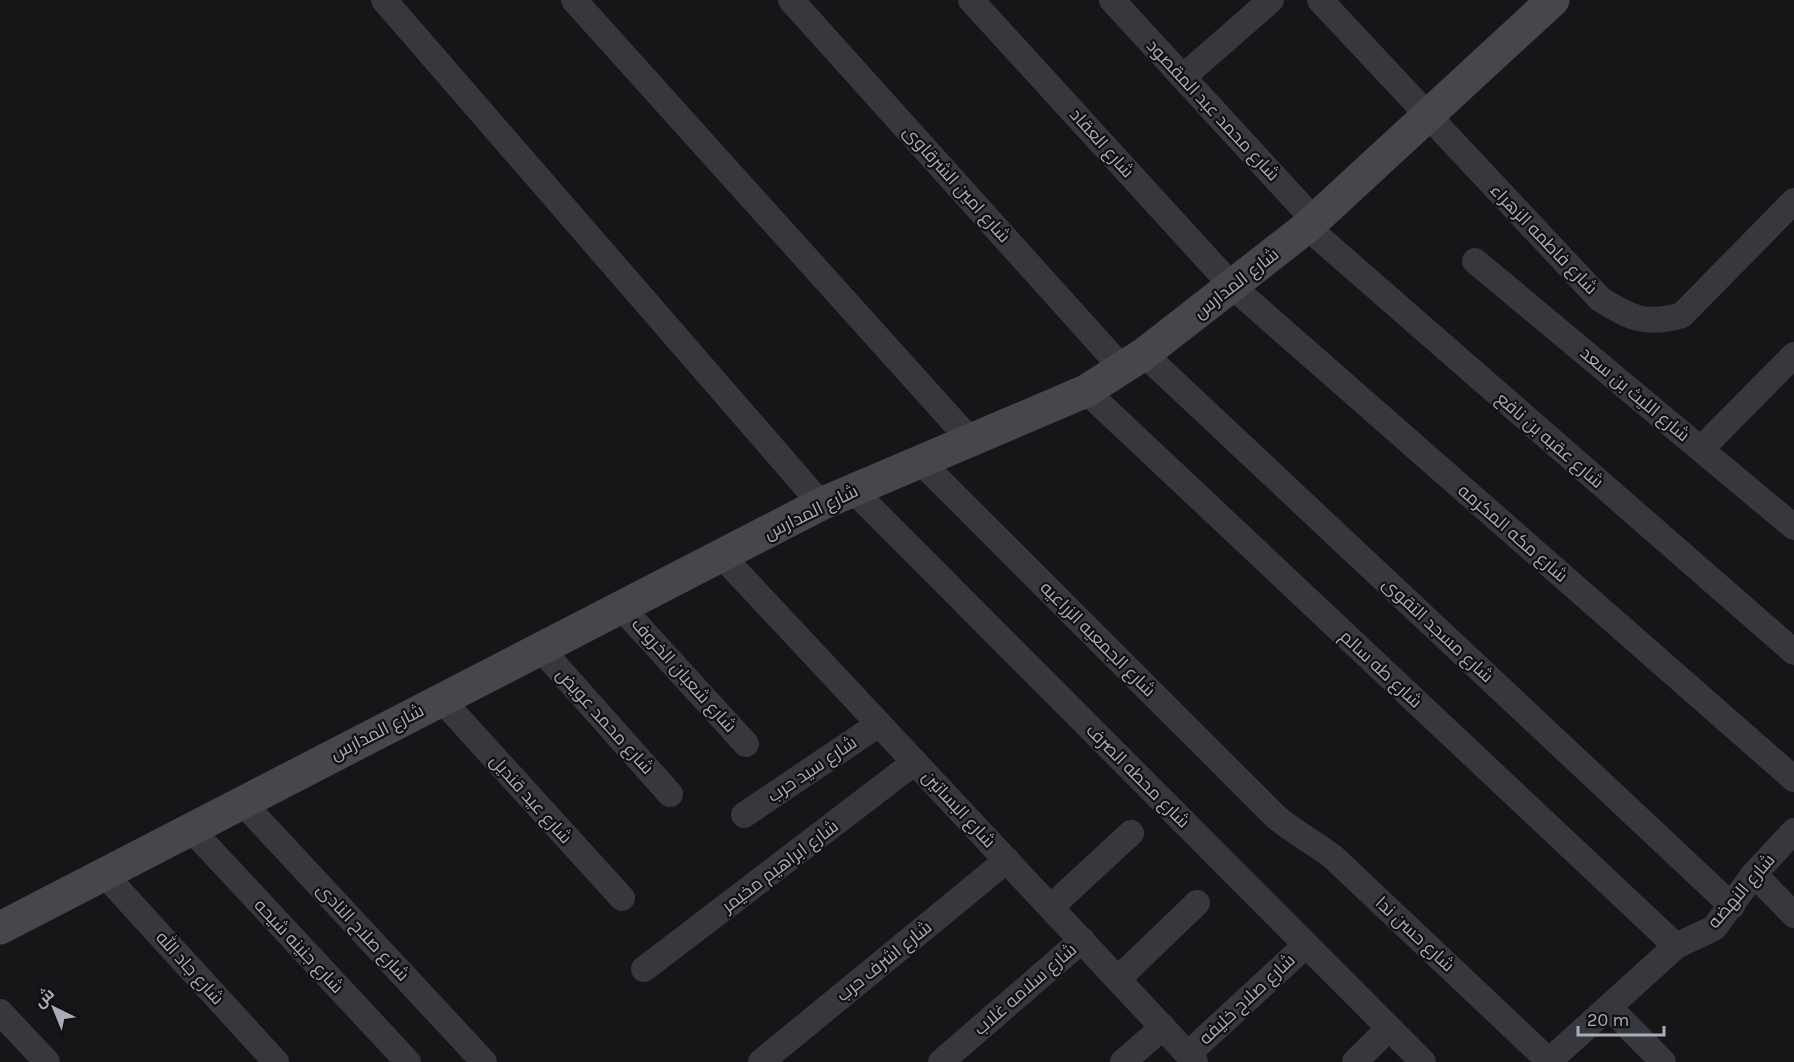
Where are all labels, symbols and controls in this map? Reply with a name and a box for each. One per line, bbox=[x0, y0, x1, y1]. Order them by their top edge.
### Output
street label: شارع محمد عبد المقصود bbox=[1141, 35, 1284, 186]
street label: شارع العقاد bbox=[1064, 104, 1139, 183]
street label: شارع امين الشرقاوى bbox=[898, 121, 1015, 248]
street label: شارع فاطمه الزهراء bbox=[1485, 179, 1602, 300]
street label: شارع المدارس bbox=[1189, 243, 1284, 324]
street label: شارع الليث بن سعد bbox=[1575, 342, 1694, 447]
street label: شارع عقبه بن نافع bbox=[1491, 387, 1608, 493]
street label: شارع مكه المكرمه bbox=[1453, 479, 1572, 587]
street label: شارع المدارس bbox=[760, 480, 862, 545]
street label: شارع مسجد التقوى bbox=[1377, 573, 1498, 688]
street label: شارع الجمعيه الزراعيه bbox=[1035, 577, 1160, 702]
street label: شارع شعبان الخروف bbox=[626, 613, 741, 738]
street label: شارع طه سالم bbox=[1335, 625, 1427, 713]
street label: شارع محمد عويض bbox=[551, 663, 659, 779]
street label: شارع المدارس bbox=[327, 699, 428, 766]
street label: شارع محطه الصرف bbox=[1081, 719, 1195, 833]
street label: شارع سيد حرب bbox=[763, 731, 861, 808]
street label: شارع عيد قنديل bbox=[485, 750, 577, 849]
street label: شارع البساتين bbox=[917, 766, 1000, 853]
street label: شارع ابراهيم مخيمر bbox=[717, 815, 843, 918]
street label: شارع النهضه bbox=[1703, 849, 1780, 934]
street label: شارع صلاح النادى bbox=[311, 878, 414, 986]
street label: شارع حسن ندا bbox=[1370, 892, 1459, 977]
street label: شارع جنينه شيحه bbox=[249, 894, 348, 998]
street label: شارع اشرف حرب bbox=[832, 916, 937, 1007]
street label: شارع جاد الله bbox=[151, 926, 229, 1010]
street label: شارع سلامه غلاب bbox=[969, 938, 1082, 1040]
street label: شارع صلاح خليفه bbox=[1194, 949, 1300, 1050]
north arrow bbox=[24, 978, 84, 1038]
text: ش bbox=[30, 983, 58, 1011]
scale bar bbox=[1578, 999, 1664, 1037]
text: 20 m bbox=[1587, 1009, 1629, 1031]

